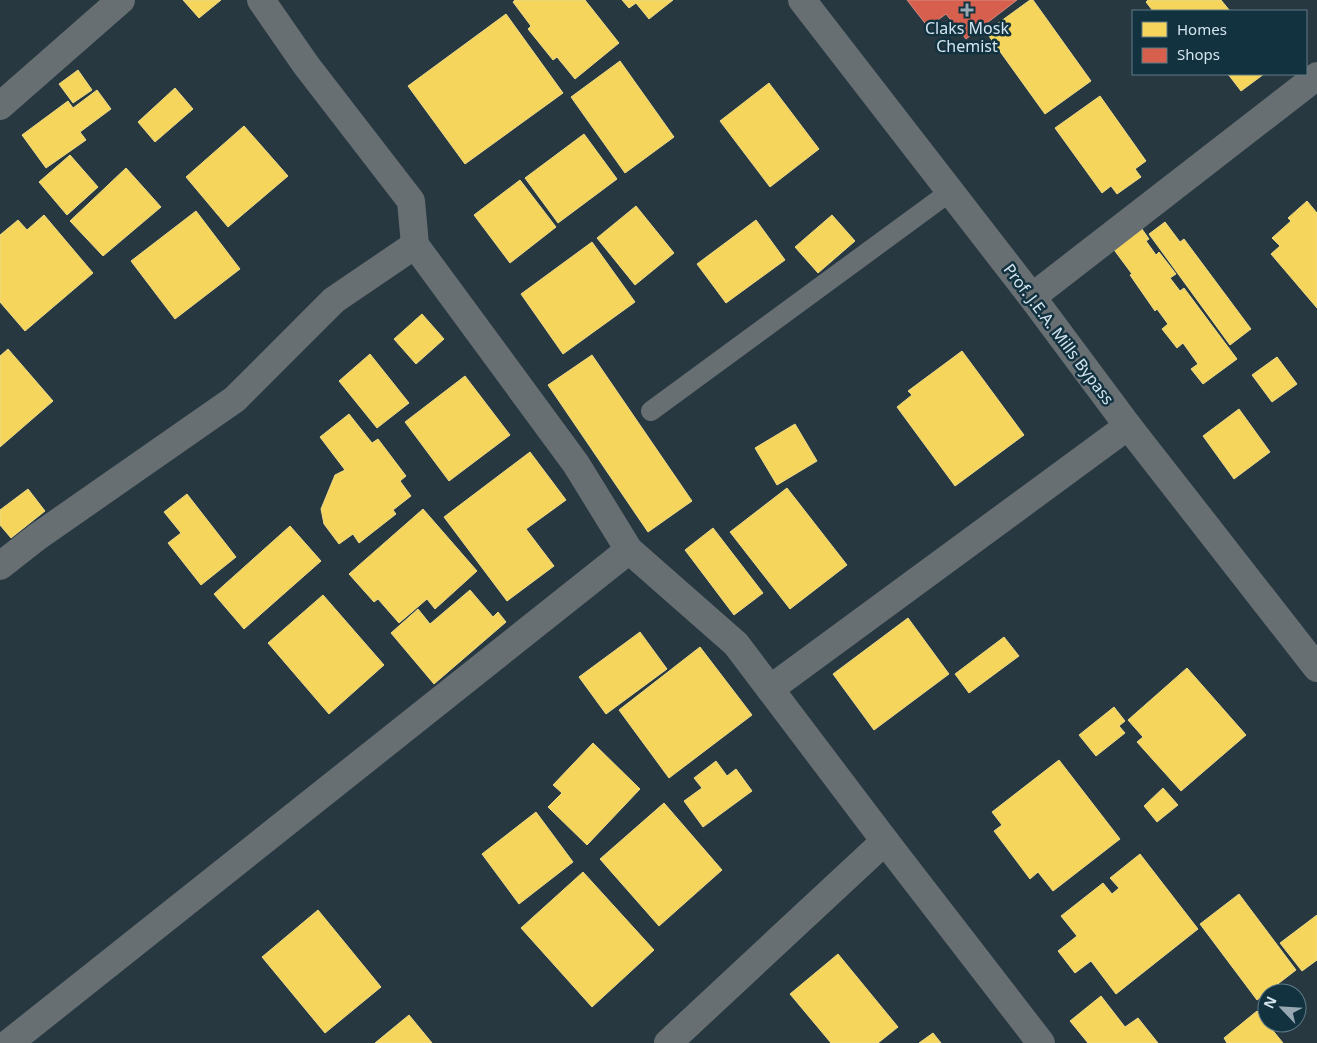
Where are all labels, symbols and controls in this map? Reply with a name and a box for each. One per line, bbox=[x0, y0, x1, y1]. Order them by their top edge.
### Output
marker: Claks Mosk Chemist bbox=[961, 4, 973, 16]
legend bbox=[1132, 10, 1307, 75]
place label: Claks Mosk Chemist bbox=[925, 17, 1009, 57]
text: Homes bbox=[1177, 19, 1227, 39]
text: Shops bbox=[1177, 44, 1220, 64]
street label: Prof. J.E.A. Mills Bypass bbox=[999, 259, 1119, 409]
north arrow bbox=[1257, 983, 1307, 1033]
text: N bbox=[1259, 993, 1281, 1011]

